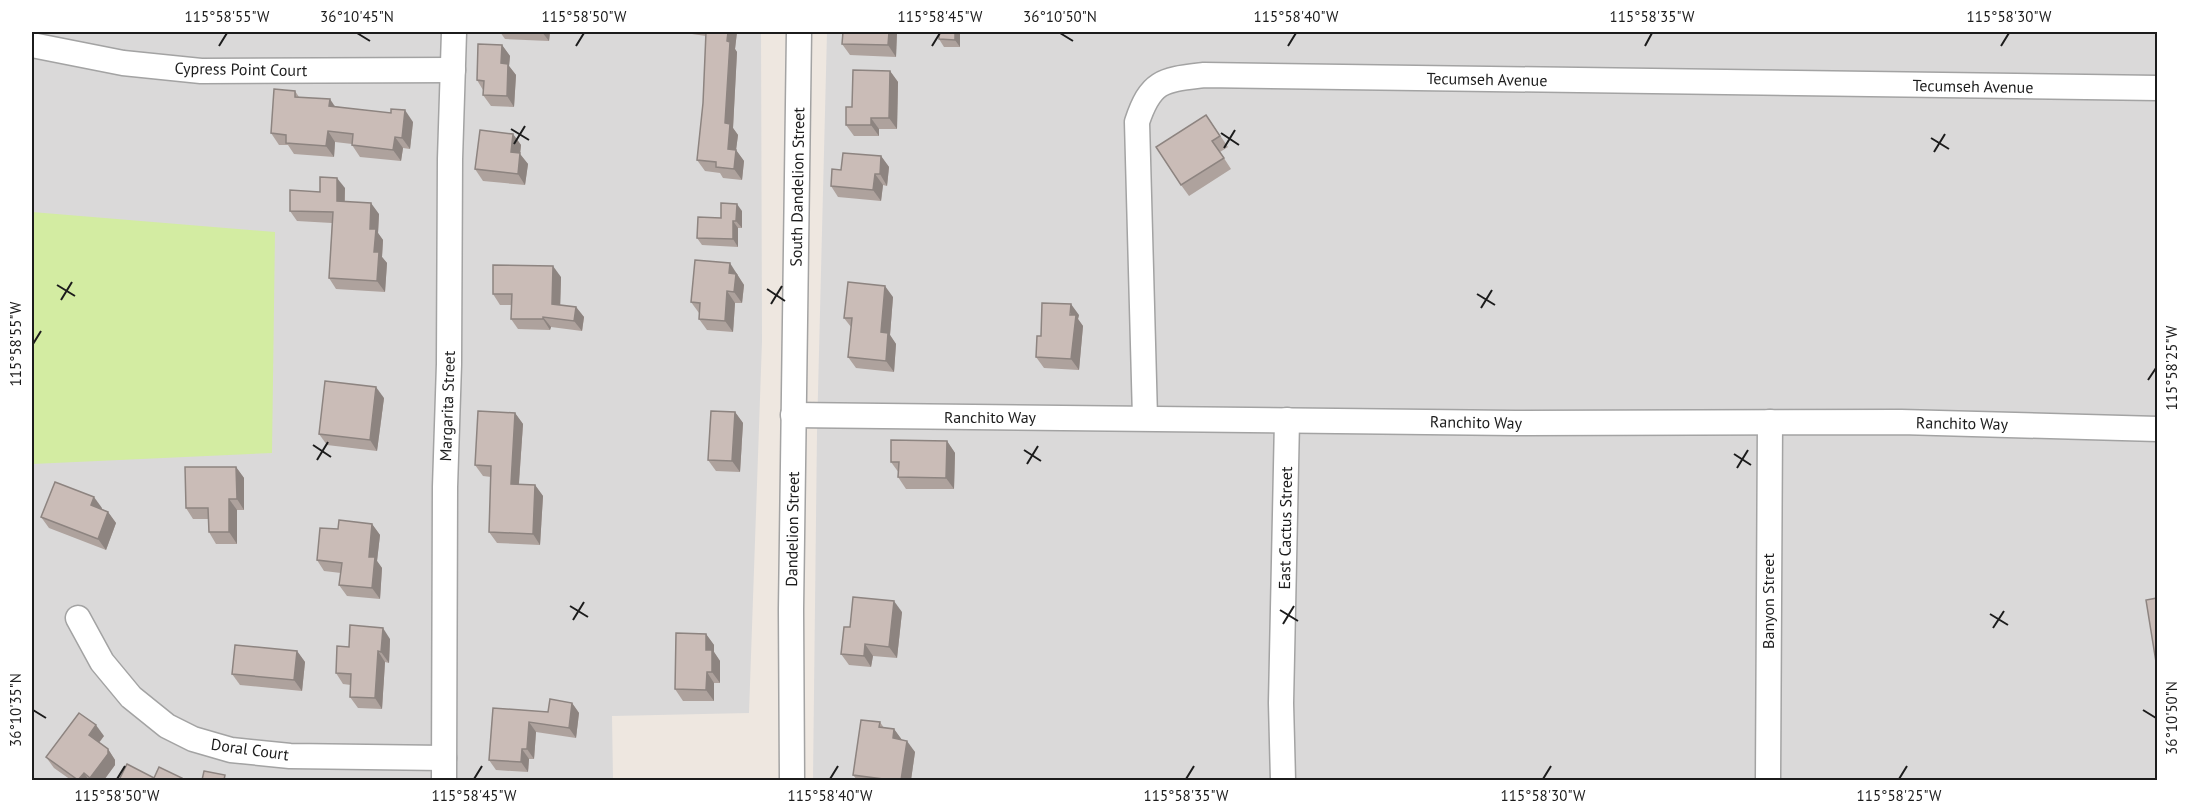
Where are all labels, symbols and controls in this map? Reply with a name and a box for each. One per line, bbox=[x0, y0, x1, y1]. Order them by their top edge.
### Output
text: 115°58'55"W bbox=[185, 7, 270, 26]
text: 36°10'45"N bbox=[320, 7, 394, 26]
text: 115°58'50"W bbox=[542, 7, 627, 26]
text: 115°58'45"W bbox=[898, 7, 983, 26]
text: 36°10'50"N bbox=[1023, 7, 1097, 26]
text: 115°58'40"W bbox=[1254, 7, 1339, 26]
text: 115°58'35"W bbox=[1610, 7, 1695, 26]
text: 115°58'30"W bbox=[1967, 7, 2052, 26]
street label: Cypress Point Court bbox=[174, 58, 308, 80]
street label: Tecumseh Avenue bbox=[1426, 68, 1548, 90]
street label: Tecumseh Avenue bbox=[1912, 75, 2034, 97]
street label: South Dandelion Street bbox=[786, 107, 808, 267]
text: 115°58'55"W bbox=[6, 301, 25, 386]
text: 115°58'25"W bbox=[2162, 325, 2181, 410]
street label: Margarita Street bbox=[435, 350, 459, 462]
street label: Ranchito Way bbox=[944, 407, 1037, 427]
street label: Ranchito Way bbox=[1430, 411, 1523, 433]
street label: Ranchito Way bbox=[1916, 412, 2009, 434]
street label: East Cactus Street bbox=[1274, 466, 1296, 590]
street label: Dandelion Street bbox=[781, 471, 803, 587]
street label: Banyon Street bbox=[1758, 553, 1778, 649]
text: 36°10'35"N bbox=[6, 673, 25, 747]
text: 36°10'50"N bbox=[2162, 681, 2181, 755]
street label: Doral Court bbox=[210, 734, 291, 764]
text: 115°58'50"W bbox=[75, 786, 160, 805]
text: 115°58'45"W bbox=[432, 786, 517, 805]
text: 115°58'40"W bbox=[788, 786, 873, 805]
text: 115°58'35"W bbox=[1144, 786, 1229, 805]
text: 115°58'30"W bbox=[1501, 786, 1586, 805]
text: 115°58'25"W bbox=[1857, 786, 1942, 805]

